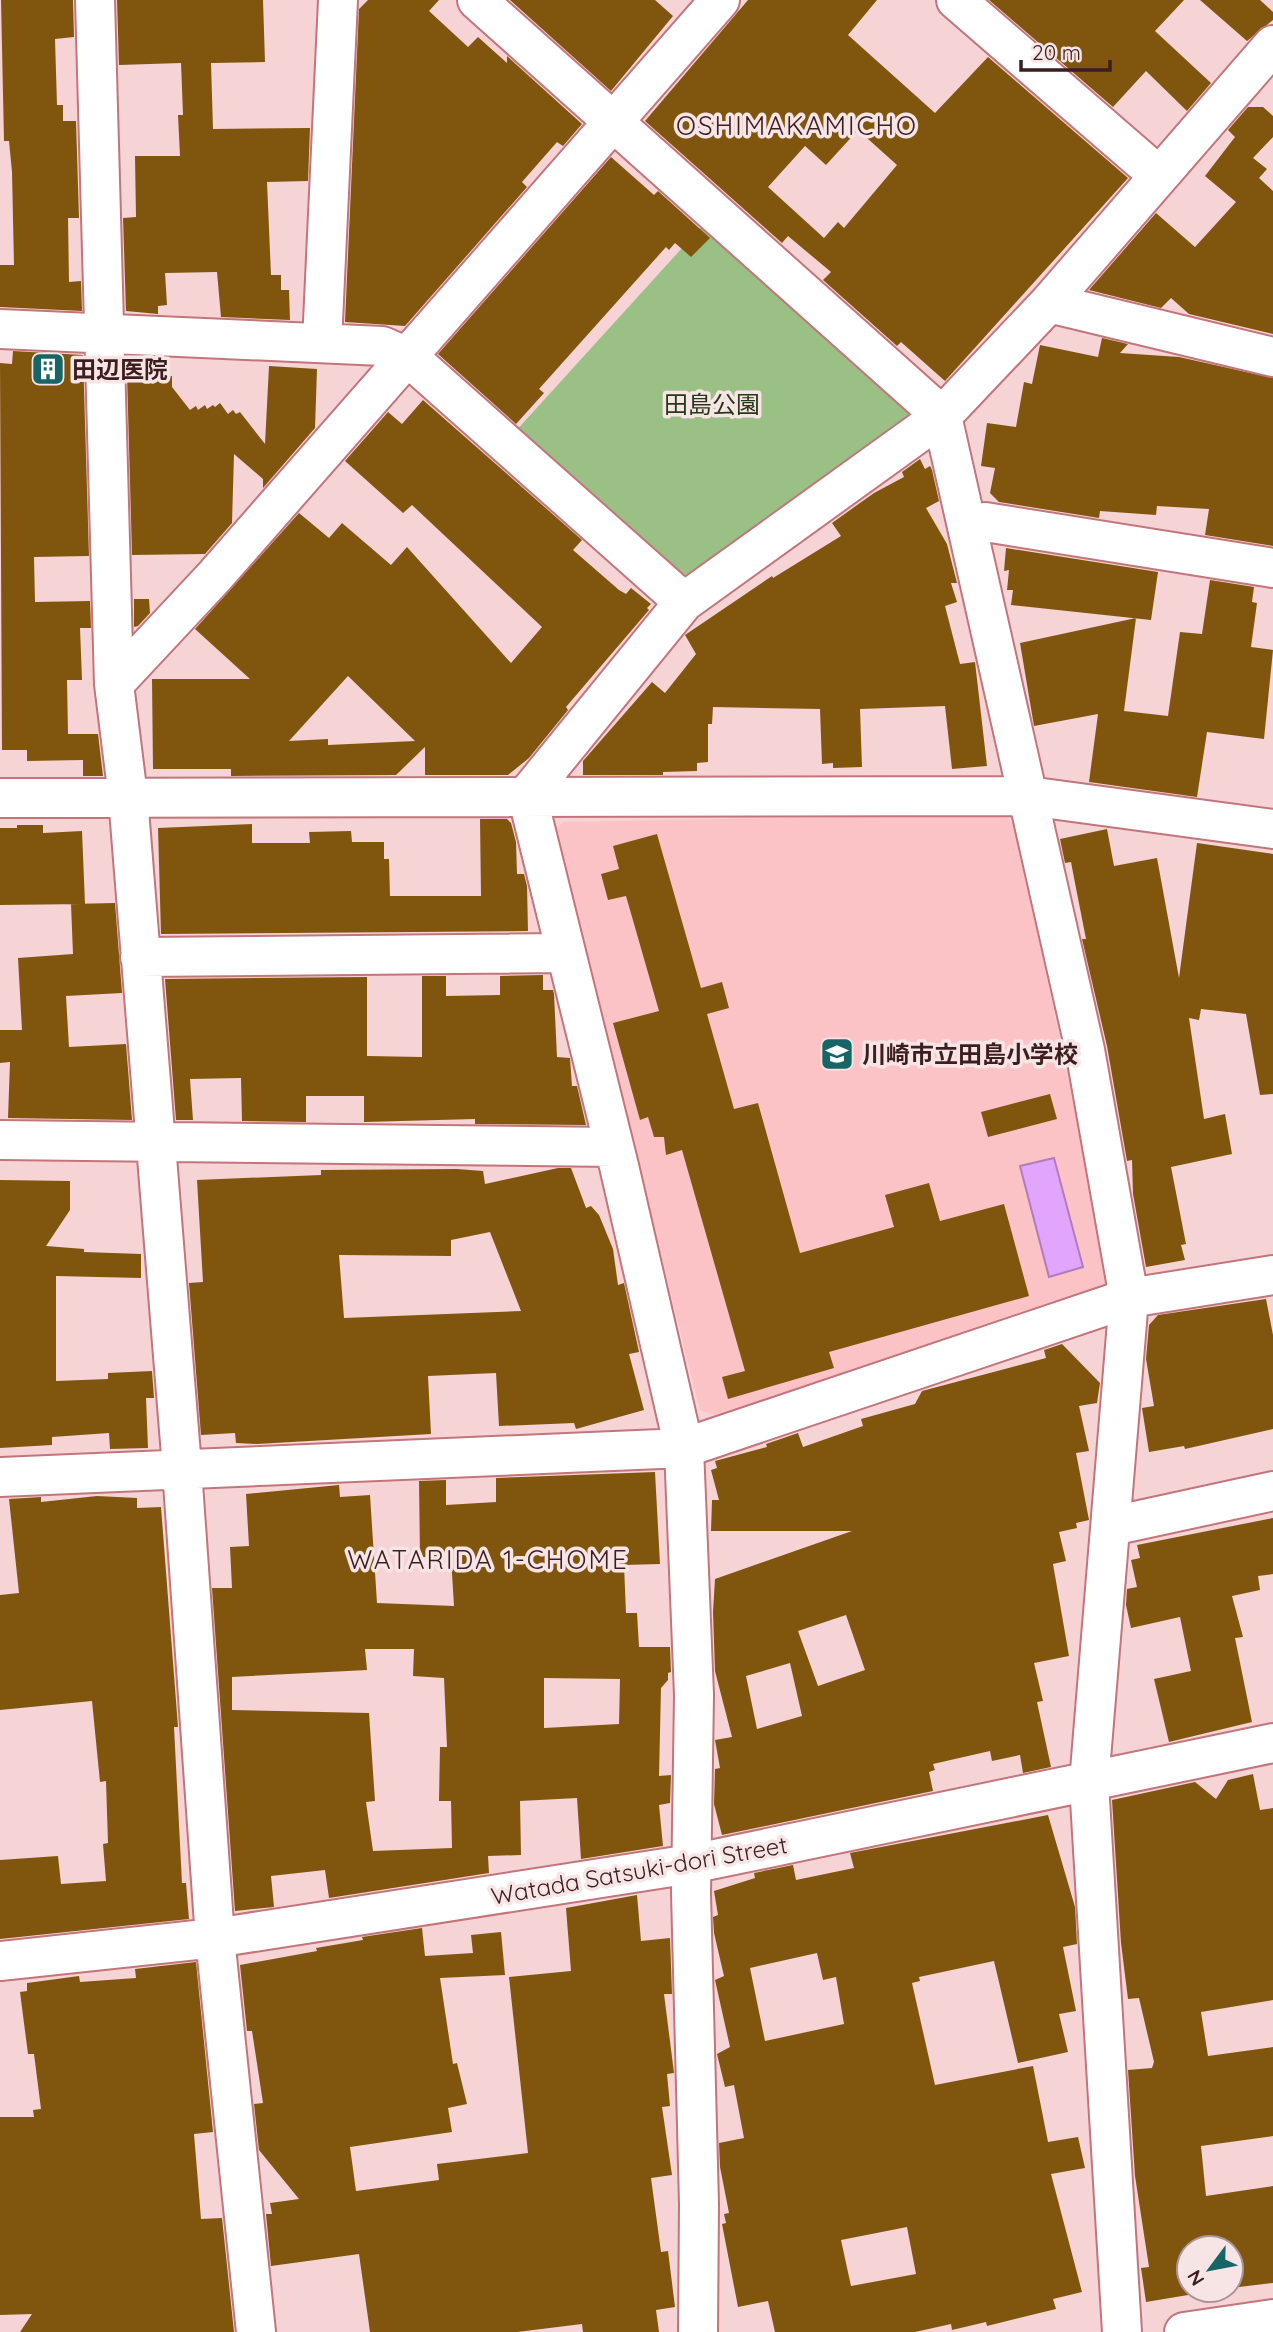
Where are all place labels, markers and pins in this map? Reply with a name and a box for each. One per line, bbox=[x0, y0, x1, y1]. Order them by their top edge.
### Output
building icon: 田辺医院 bbox=[29, 350, 67, 388]
place label: 田辺医院 bbox=[72, 354, 168, 384]
school or university icon: 川崎市立田島小学校 bbox=[818, 1035, 856, 1073]
place label: 川崎市立田島小学校 bbox=[862, 1039, 1078, 1069]

